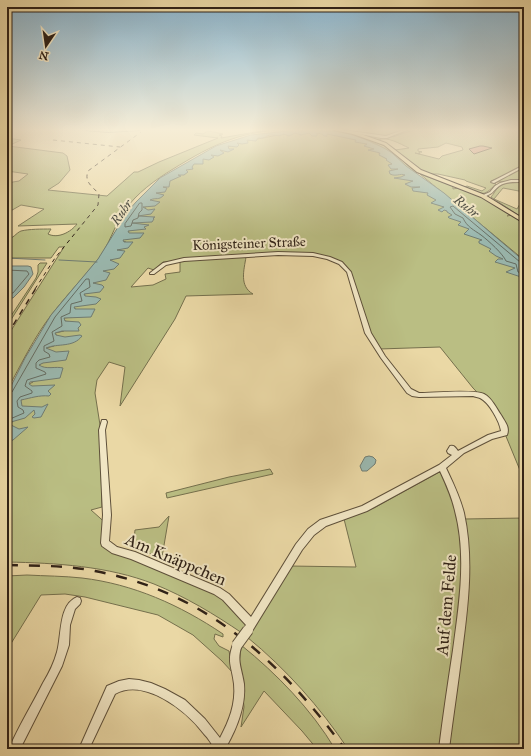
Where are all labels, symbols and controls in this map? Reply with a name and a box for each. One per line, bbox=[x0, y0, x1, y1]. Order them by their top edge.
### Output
north arrow bbox=[26, 26, 66, 66]
text: N bbox=[37, 48, 50, 63]
water label: Ruhr bbox=[450, 191, 483, 222]
water label: Ruhr bbox=[107, 196, 136, 229]
street label: Königsteiner Straße bbox=[192, 233, 306, 254]
street label: Am Knäppchen bbox=[121, 528, 229, 590]
street label: Auf dem Felde bbox=[432, 554, 461, 657]

